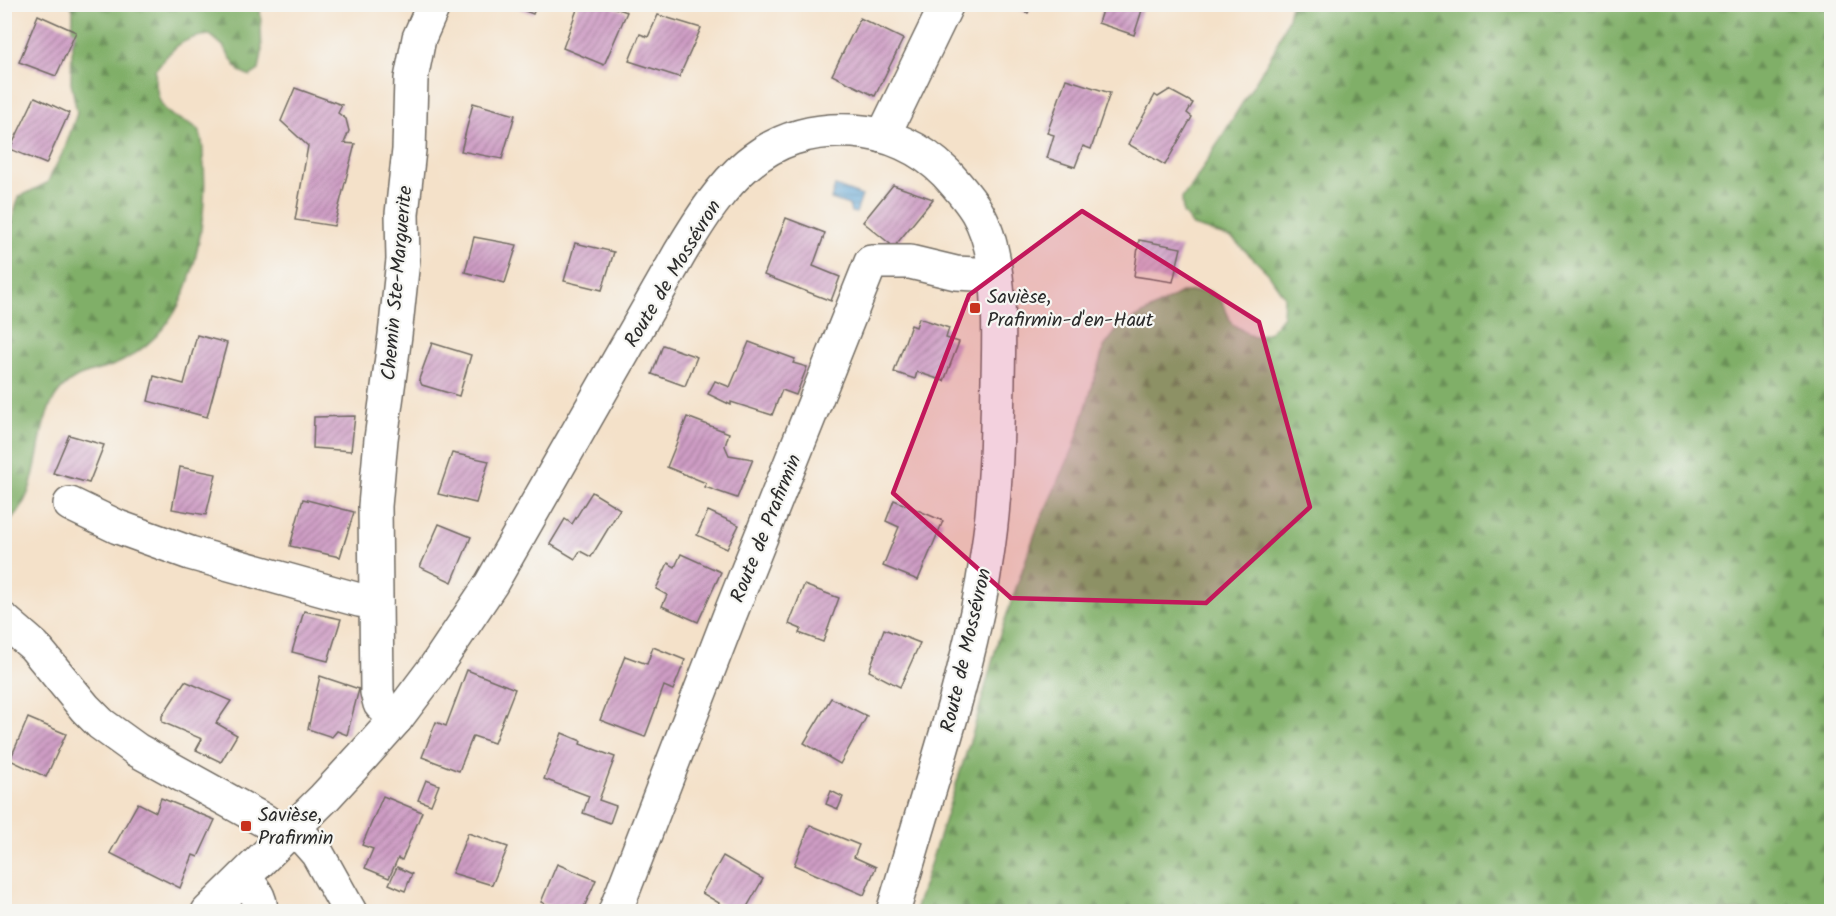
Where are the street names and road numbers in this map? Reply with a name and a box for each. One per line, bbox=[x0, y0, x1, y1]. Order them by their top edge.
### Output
street label: Chemin Ste-Marguerite bbox=[374, 184, 422, 382]
street label: Route de Mossévron bbox=[617, 194, 731, 354]
street label: Route de Prafirmin bbox=[723, 450, 811, 608]
street label: Route de Mossévron bbox=[933, 565, 1001, 736]

